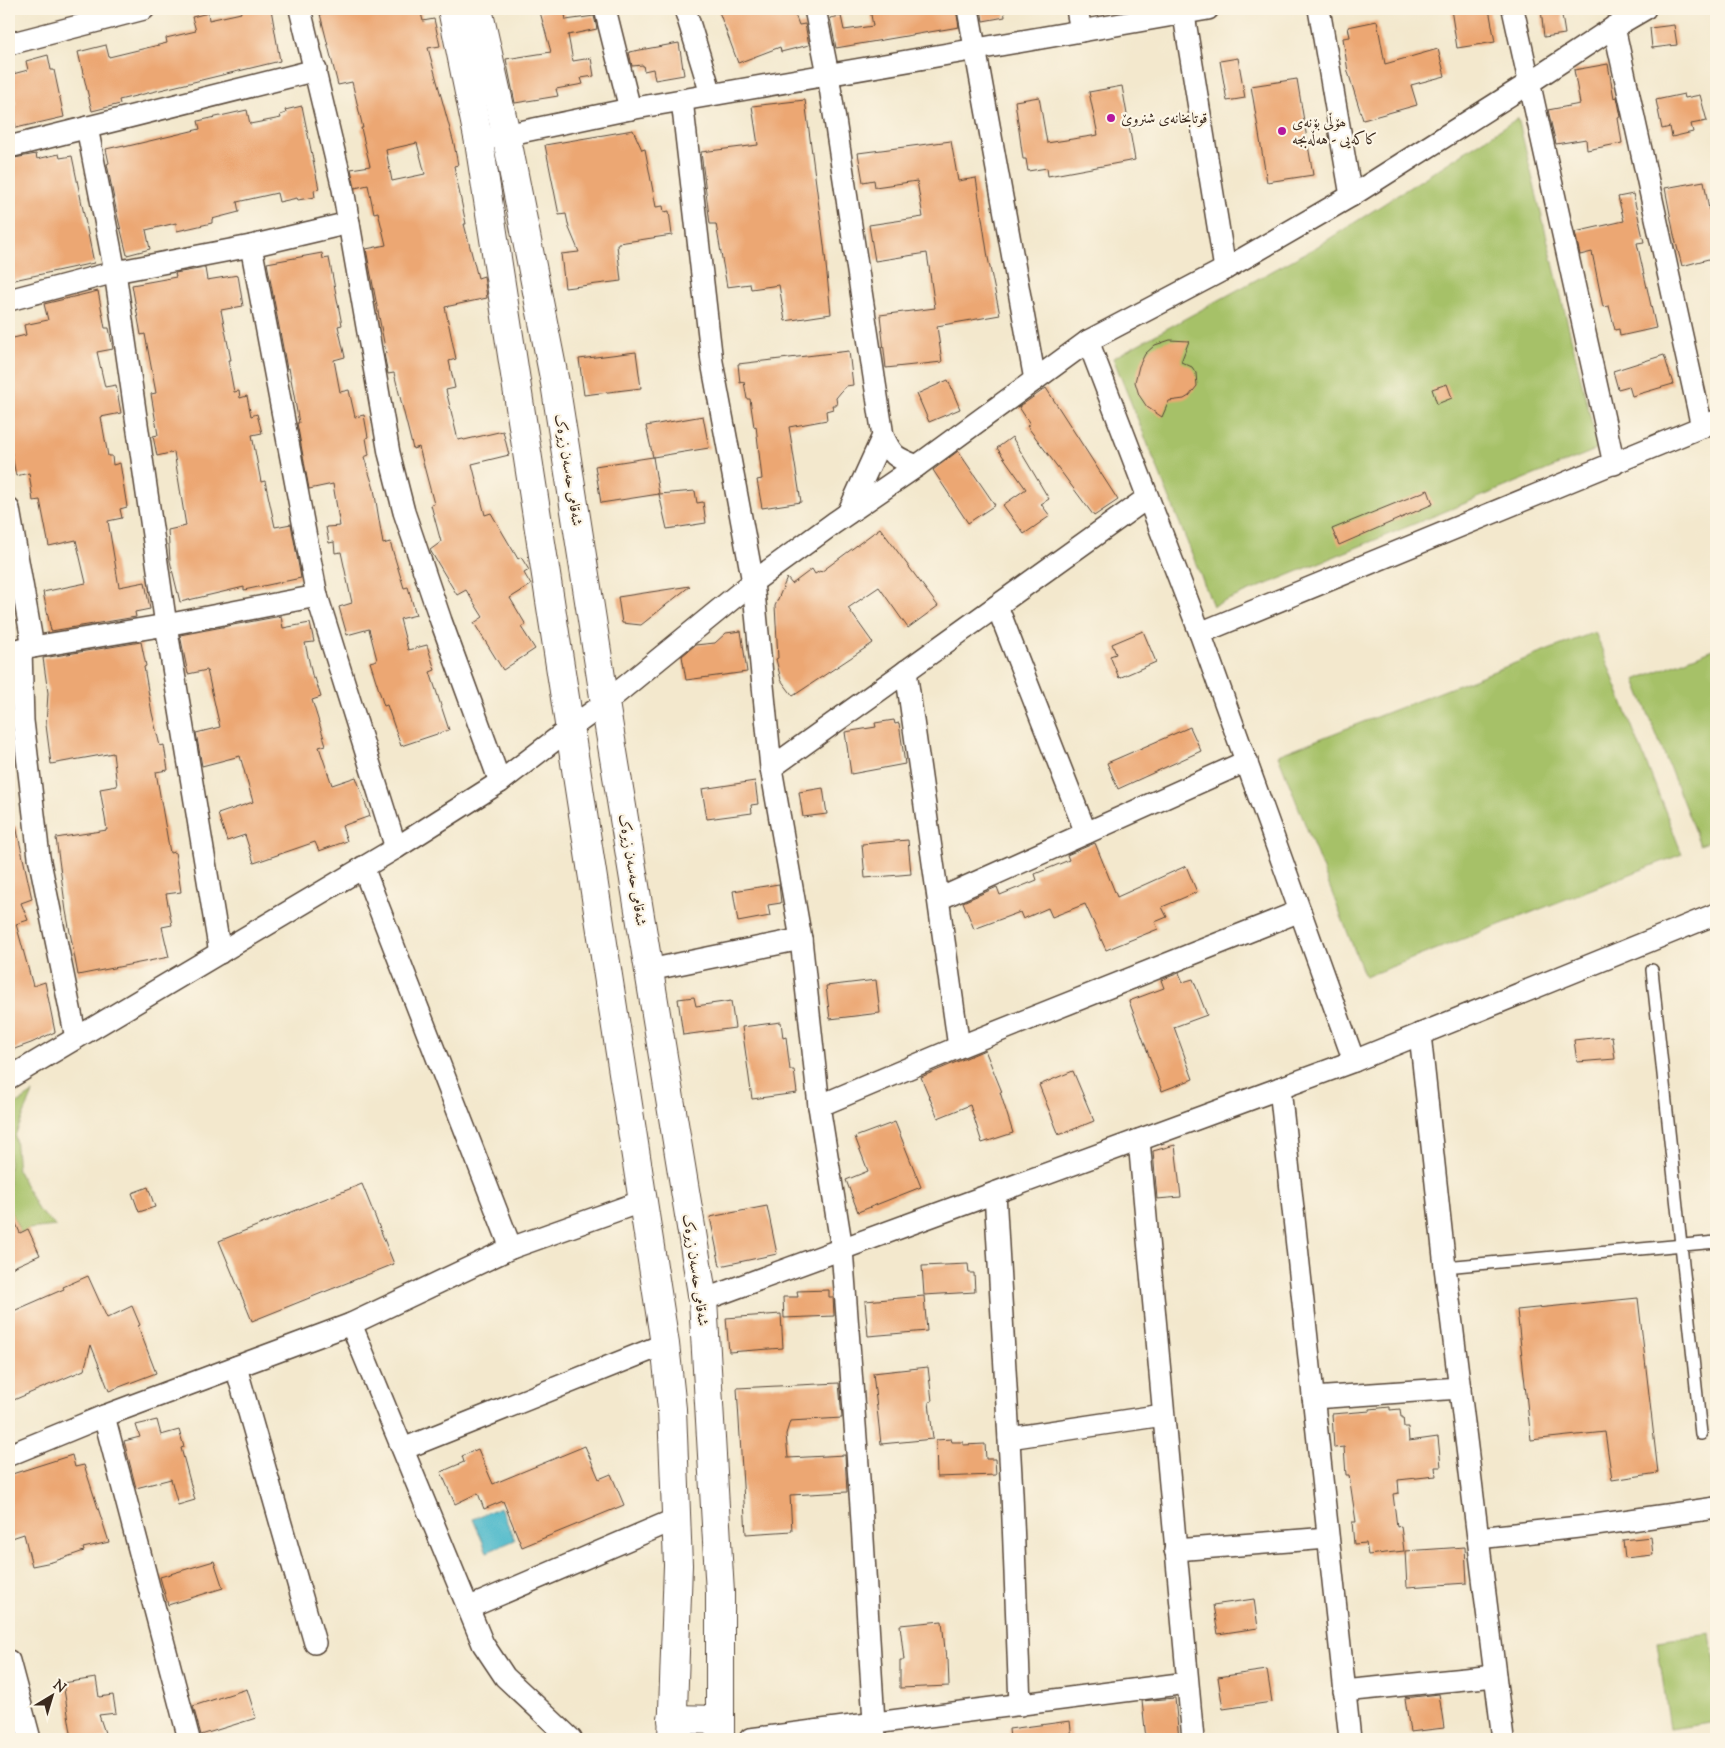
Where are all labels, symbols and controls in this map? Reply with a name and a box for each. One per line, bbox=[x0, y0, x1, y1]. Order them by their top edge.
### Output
place label: قوتابخانەی شنروێ bbox=[1121, 109, 1207, 130]
marker: قوتابخانەی شنروێ bbox=[1105, 112, 1117, 124]
place label: ھۆڵی بۆنەی کاکەیی - هەڵەبجە bbox=[1292, 112, 1377, 151]
marker: ھۆڵی بۆنەی کاکەیی - هەڵەبجە bbox=[1276, 125, 1288, 137]
street label: شەقامی حەسەن زیرەک bbox=[548, 413, 587, 528]
street label: شەقامی حەسەن زیرەک bbox=[612, 813, 651, 928]
street label: شەقامی حەسەن زیرەک bbox=[676, 1213, 713, 1328]
north arrow bbox=[28, 1670, 78, 1720]
text: N bbox=[48, 1676, 69, 1699]

